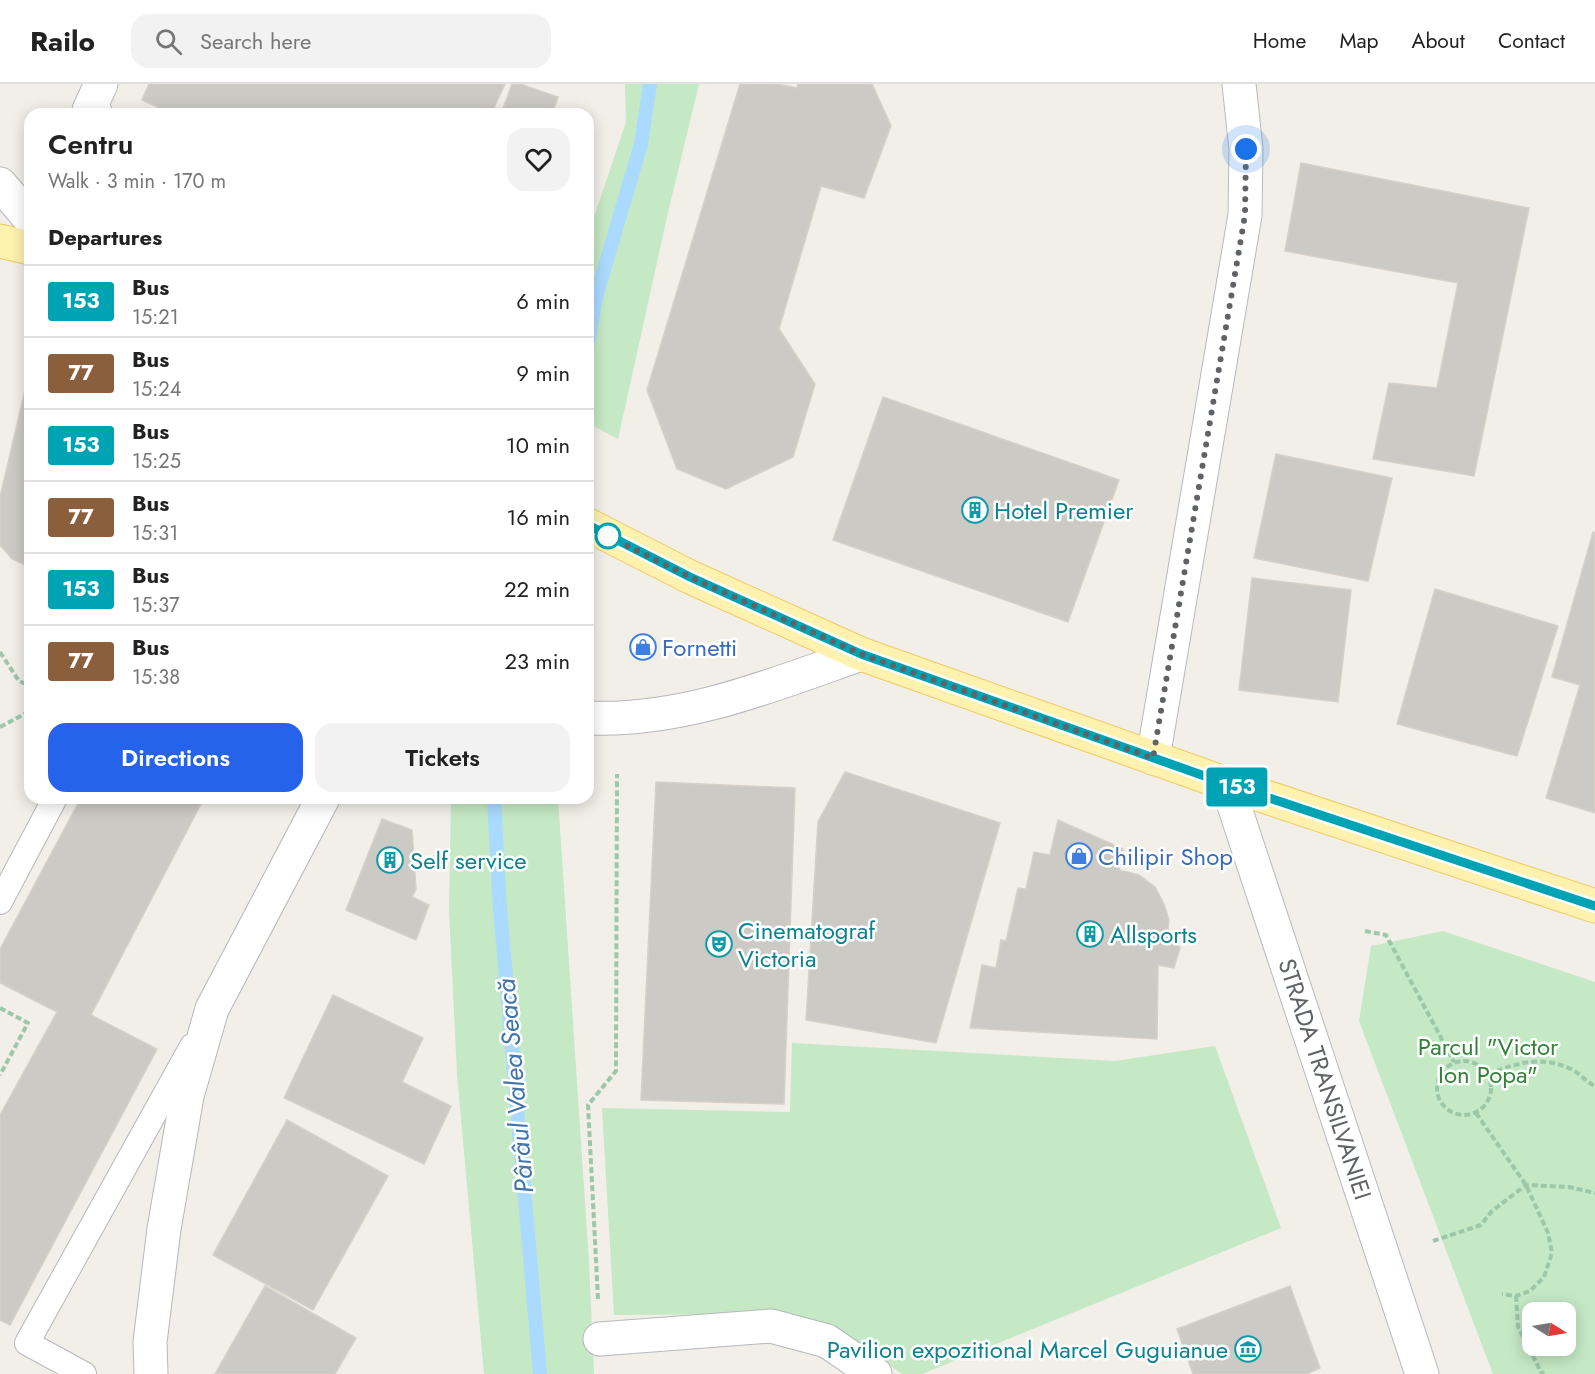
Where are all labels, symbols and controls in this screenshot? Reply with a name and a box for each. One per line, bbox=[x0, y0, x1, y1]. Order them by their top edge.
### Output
search box bbox=[131, 14, 551, 68]
text: Railo bbox=[30, 21, 95, 62]
icon: search bbox=[152, 25, 185, 58]
text: Search here bbox=[200, 25, 311, 57]
text: Home bbox=[1253, 26, 1306, 56]
text: Map bbox=[1339, 26, 1379, 56]
text: About bbox=[1412, 26, 1465, 56]
text: Contact bbox=[1498, 26, 1565, 56]
text: Centru bbox=[48, 124, 133, 165]
button: heart bbox=[507, 128, 570, 191]
your location bbox=[1231, 134, 1261, 164]
text: Walk · 3 min · 170 m bbox=[48, 167, 226, 196]
text: Departures bbox=[48, 221, 162, 253]
text: Bus bbox=[132, 271, 169, 303]
text: 6 min bbox=[516, 285, 570, 317]
text: 153 bbox=[62, 286, 100, 316]
text: 15:21 bbox=[132, 303, 179, 332]
text: Bus bbox=[132, 343, 169, 375]
text: 9 min bbox=[516, 357, 570, 389]
text: 77 bbox=[68, 358, 94, 388]
text: 15:24 bbox=[132, 375, 181, 404]
text: Bus bbox=[132, 415, 169, 447]
text: 10 min bbox=[506, 429, 570, 461]
text: 153 bbox=[62, 430, 100, 460]
text: 15:25 bbox=[132, 447, 181, 476]
text: Bus bbox=[132, 487, 169, 519]
place label: Hotel Premier bbox=[994, 493, 1134, 528]
building icon: Hotel Premier bbox=[960, 495, 990, 525]
text: 16 min bbox=[506, 501, 570, 533]
text: 77 bbox=[68, 502, 94, 532]
text: 15:31 bbox=[132, 519, 178, 548]
unlabelled marker bbox=[595, 523, 621, 549]
text: Bus bbox=[132, 559, 169, 591]
text: 22 min bbox=[504, 573, 570, 605]
text: 153 bbox=[62, 574, 100, 604]
text: 15:37 bbox=[132, 591, 179, 620]
place label: Fornetti bbox=[662, 630, 737, 665]
text: Bus bbox=[132, 631, 169, 663]
shop icon: Fornetti bbox=[628, 632, 658, 662]
text: 23 min bbox=[504, 645, 570, 677]
text: 77 bbox=[68, 646, 94, 676]
text: 15:38 bbox=[132, 663, 180, 692]
button: Directions bbox=[48, 723, 303, 792]
button: Tickets bbox=[315, 723, 570, 792]
line badge: 153 bbox=[1202, 768, 1272, 806]
text: 153 bbox=[1218, 772, 1256, 802]
place label: Chilipir Shop bbox=[1098, 839, 1233, 874]
shop icon: Chilipir Shop bbox=[1064, 841, 1094, 871]
place label: Self service bbox=[410, 843, 527, 878]
building icon: Self service bbox=[375, 845, 405, 875]
place label: Cinematograf Victoria bbox=[738, 913, 876, 976]
place label: Allsports bbox=[1110, 917, 1197, 952]
building icon: Allsports bbox=[1075, 919, 1105, 949]
theatre icon: Cinematograf Victoria bbox=[704, 929, 734, 959]
street label: STRADA TRANSILVANIEI bbox=[1269, 954, 1381, 1204]
water label: Pârâul Valea Seacă bbox=[487, 977, 543, 1195]
park label: Parcul "Victor Ion Popa" bbox=[1418, 1029, 1559, 1092]
north arrow bbox=[1522, 1302, 1576, 1356]
map controls bbox=[1522, 1302, 1576, 1356]
place label: Pavilion expozitional Marcel Guguianue bbox=[827, 1332, 1228, 1367]
museum icon: Pavilion expozitional Marcel Guguianue bbox=[1233, 1334, 1263, 1364]

